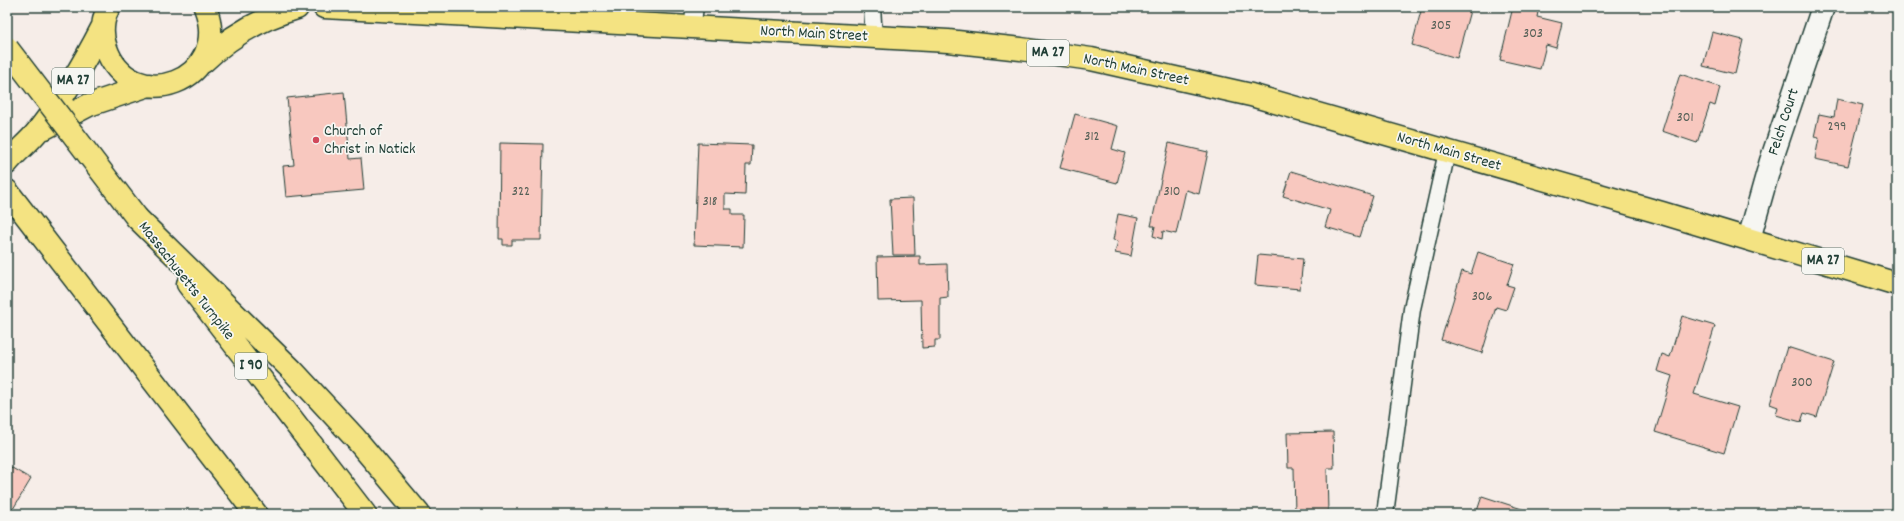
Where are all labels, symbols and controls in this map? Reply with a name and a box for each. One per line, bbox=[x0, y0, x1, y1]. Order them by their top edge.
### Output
house number: 305 bbox=[1431, 16, 1451, 36]
street label: North Main Street bbox=[760, 20, 868, 48]
house number: 303 bbox=[1523, 24, 1543, 44]
road number: MA 27 bbox=[1027, 40, 1069, 66]
street label: North Main Street bbox=[1081, 48, 1191, 92]
road number: MA 27 bbox=[52, 68, 94, 94]
street label: Felch Court bbox=[1762, 85, 1806, 158]
house number: 301 bbox=[1677, 108, 1693, 128]
house number: 299 bbox=[1828, 117, 1846, 137]
place label: Church of Christ in Natick bbox=[324, 120, 416, 161]
street label: North Main Street bbox=[1394, 126, 1504, 178]
house number: 312 bbox=[1084, 127, 1100, 147]
marker: Church of Christ in Natick bbox=[311, 135, 321, 145]
house number: 322 bbox=[512, 182, 530, 202]
house number: 310 bbox=[1164, 182, 1180, 202]
house number: 318 bbox=[703, 192, 718, 212]
street label: Massachusetts Turnpike bbox=[132, 217, 240, 345]
road number: MA 27 bbox=[1802, 248, 1844, 274]
house number: 306 bbox=[1472, 287, 1492, 307]
road number: I 90 bbox=[235, 353, 267, 379]
house number: 300 bbox=[1791, 373, 1813, 393]

